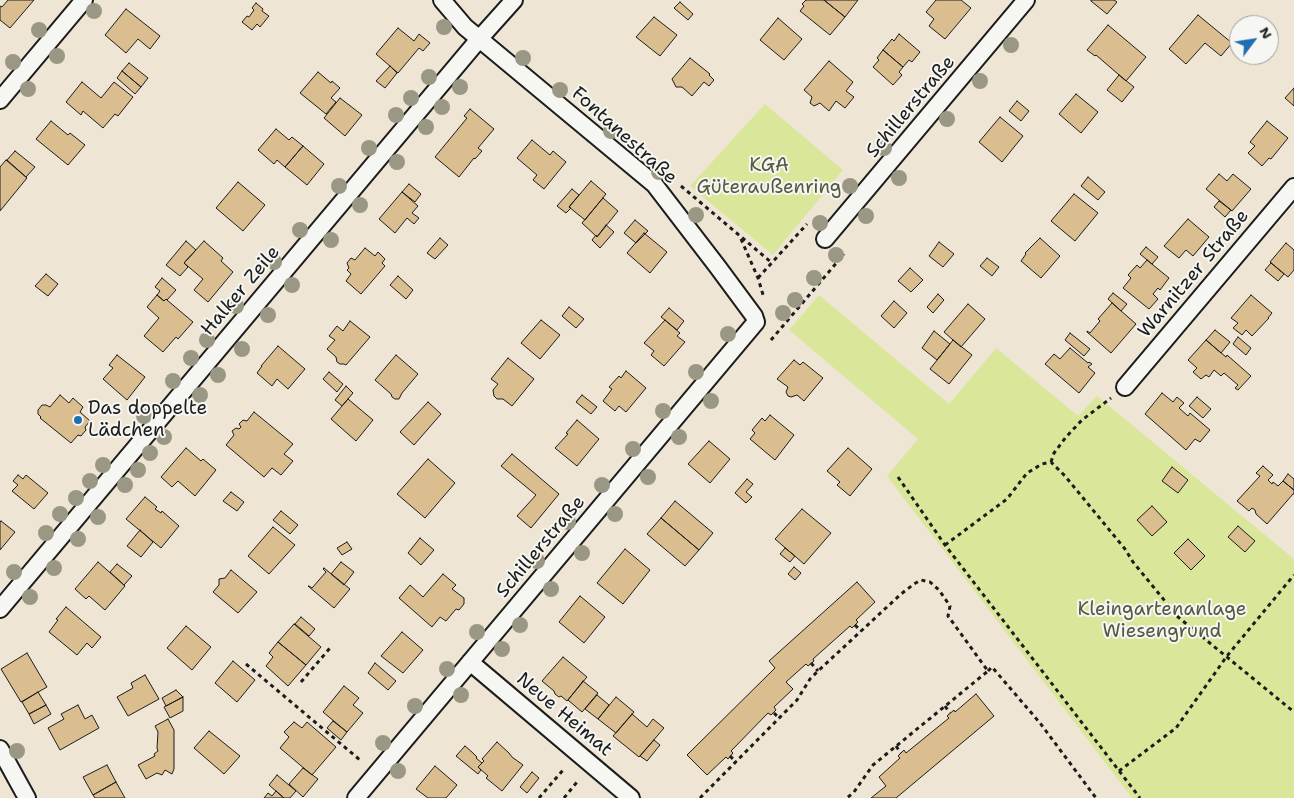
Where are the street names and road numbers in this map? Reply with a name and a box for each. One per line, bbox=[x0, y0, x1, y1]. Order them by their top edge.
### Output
street label: Schillerstraße bbox=[862, 51, 960, 163]
street label: Fontanestraße bbox=[566, 83, 682, 189]
street label: Warnitzer Straße bbox=[1134, 205, 1254, 343]
street label: Halker Zeile bbox=[197, 241, 285, 341]
street label: Schillerstraße bbox=[492, 491, 590, 603]
street label: Neue Heimat bbox=[511, 668, 617, 762]

